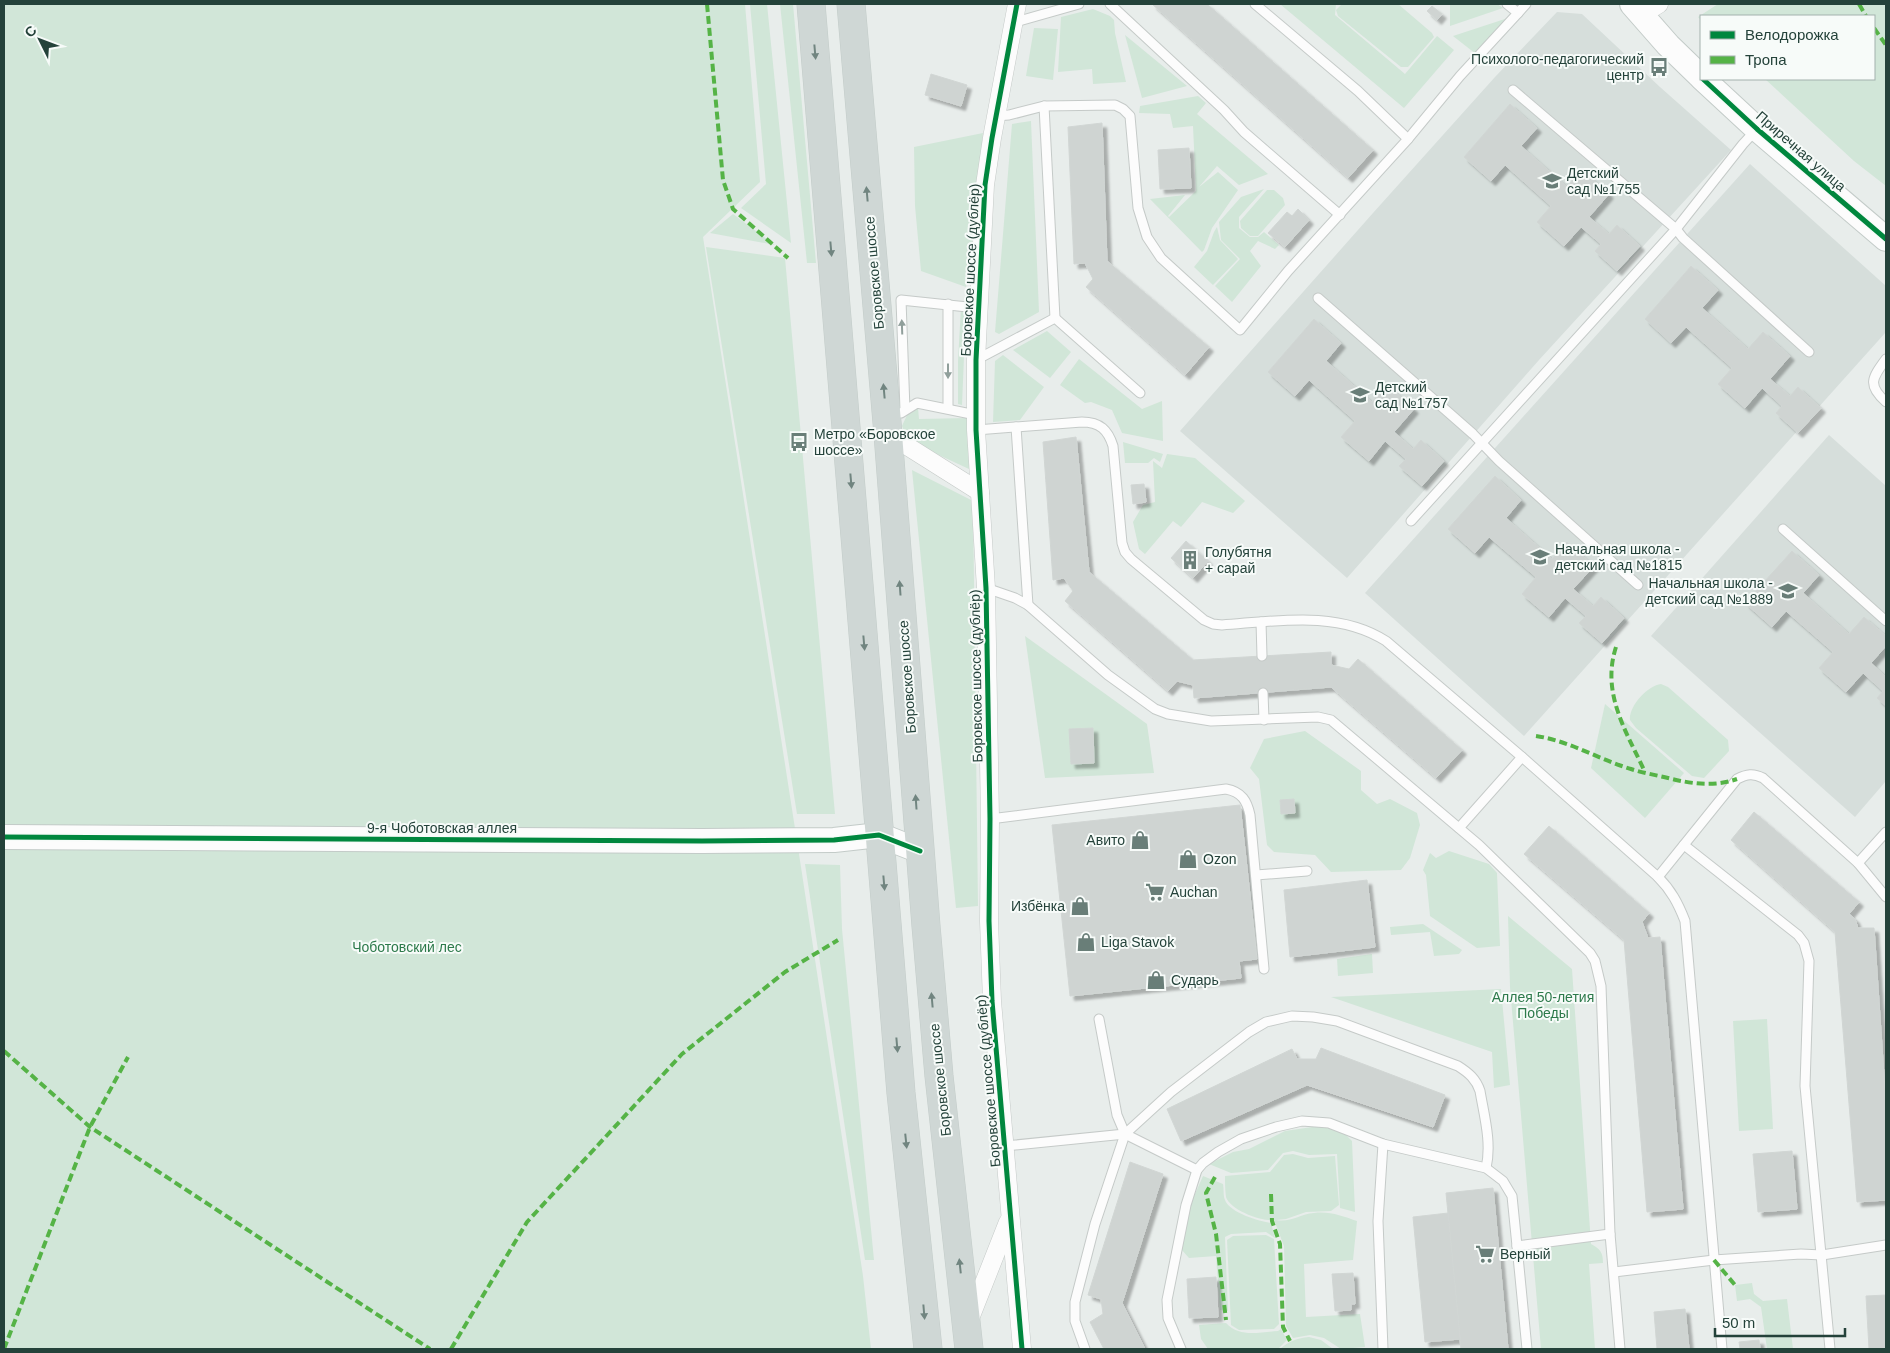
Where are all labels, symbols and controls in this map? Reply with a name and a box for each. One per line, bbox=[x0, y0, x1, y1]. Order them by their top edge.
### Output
north arrow bbox=[15, 15, 65, 65]
legend bbox=[1700, 15, 1875, 80]
text: С bbox=[21, 22, 40, 40]
text: Велодорожка bbox=[1745, 26, 1839, 43]
one-way arrow bbox=[811, 45, 819, 61]
place label: Психолого-педагогический центр bbox=[1471, 51, 1644, 83]
text: Тропа bbox=[1745, 51, 1787, 68]
bus stop icon: Психолого-педагогический центр bbox=[1648, 56, 1670, 78]
street label: Приречная улица bbox=[1753, 108, 1849, 194]
place label: Детский сад №1755 bbox=[1567, 165, 1640, 197]
school or university icon: Детский сад №1755 bbox=[1541, 170, 1563, 192]
street label: Боровское шоссе (дублёр) bbox=[957, 183, 983, 357]
one-way arrow bbox=[863, 186, 871, 202]
street label: Боровское шоссе bbox=[861, 216, 887, 330]
one-way arrow bbox=[827, 241, 835, 257]
one-way arrow bbox=[898, 318, 906, 334]
one-way arrow bbox=[944, 363, 952, 379]
place label: Детский сад №1757 bbox=[1375, 379, 1448, 411]
one-way arrow bbox=[880, 383, 888, 399]
school or university icon: Детский сад №1757 bbox=[1349, 384, 1371, 406]
place label: Метро «Боровское шоссе» bbox=[814, 426, 936, 458]
bus stop icon: Метро «Боровское шоссе» bbox=[788, 431, 810, 453]
one-way arrow bbox=[847, 473, 855, 489]
place label: Начальная школа - детский сад №1815 bbox=[1555, 541, 1683, 573]
place label: Голубятня + сарай bbox=[1205, 544, 1271, 576]
school or university icon: Начальная школа - детский сад №1815 bbox=[1529, 546, 1551, 568]
building icon: Голубятня + сарай bbox=[1179, 549, 1201, 571]
place label: Начальная школа - детский сад №1889 bbox=[1646, 575, 1773, 607]
one-way arrow bbox=[895, 580, 903, 596]
school or university icon: Начальная школа - детский сад №1889 bbox=[1777, 580, 1799, 602]
street label: Боровское шоссе (дублёр) bbox=[966, 589, 986, 763]
street label: Боровское шоссе bbox=[895, 620, 919, 734]
one-way arrow bbox=[860, 635, 868, 651]
one-way arrow bbox=[912, 794, 920, 810]
street label: 9-я Чоботовская аллея bbox=[367, 820, 517, 836]
shop icon: Авито bbox=[1129, 829, 1151, 851]
place label: Авито bbox=[1086, 832, 1125, 848]
shop icon: Ozon bbox=[1177, 848, 1199, 870]
place label: Ozon bbox=[1203, 851, 1236, 867]
one-way arrow bbox=[880, 875, 888, 891]
supermarket icon: Auchan bbox=[1144, 881, 1166, 903]
place label: Auchan bbox=[1170, 884, 1217, 900]
shop icon: Избёнка bbox=[1069, 895, 1091, 917]
place label: Избёнка bbox=[1011, 898, 1065, 914]
shop icon: Liga Stavok bbox=[1075, 931, 1097, 953]
place label: Liga Stavok bbox=[1101, 934, 1175, 950]
park label: Чоботовский лес bbox=[352, 939, 462, 955]
shop icon: Сударь bbox=[1145, 969, 1167, 991]
place label: Сударь bbox=[1171, 972, 1219, 988]
park label: Аллея 50-летия Победы bbox=[1492, 989, 1594, 1021]
one-way arrow bbox=[928, 992, 936, 1008]
street label: Боровское шоссе (дублёр) bbox=[972, 994, 1004, 1168]
street label: Боровское шоссе bbox=[926, 1023, 954, 1137]
one-way arrow bbox=[893, 1037, 901, 1053]
one-way arrow bbox=[902, 1133, 910, 1149]
supermarket icon: Верный bbox=[1474, 1243, 1496, 1265]
place label: Верный bbox=[1500, 1246, 1551, 1262]
one-way arrow bbox=[956, 1258, 964, 1274]
one-way arrow bbox=[920, 1305, 928, 1321]
scale bar bbox=[1715, 1306, 1845, 1338]
text: 50 m bbox=[1722, 1314, 1755, 1331]

